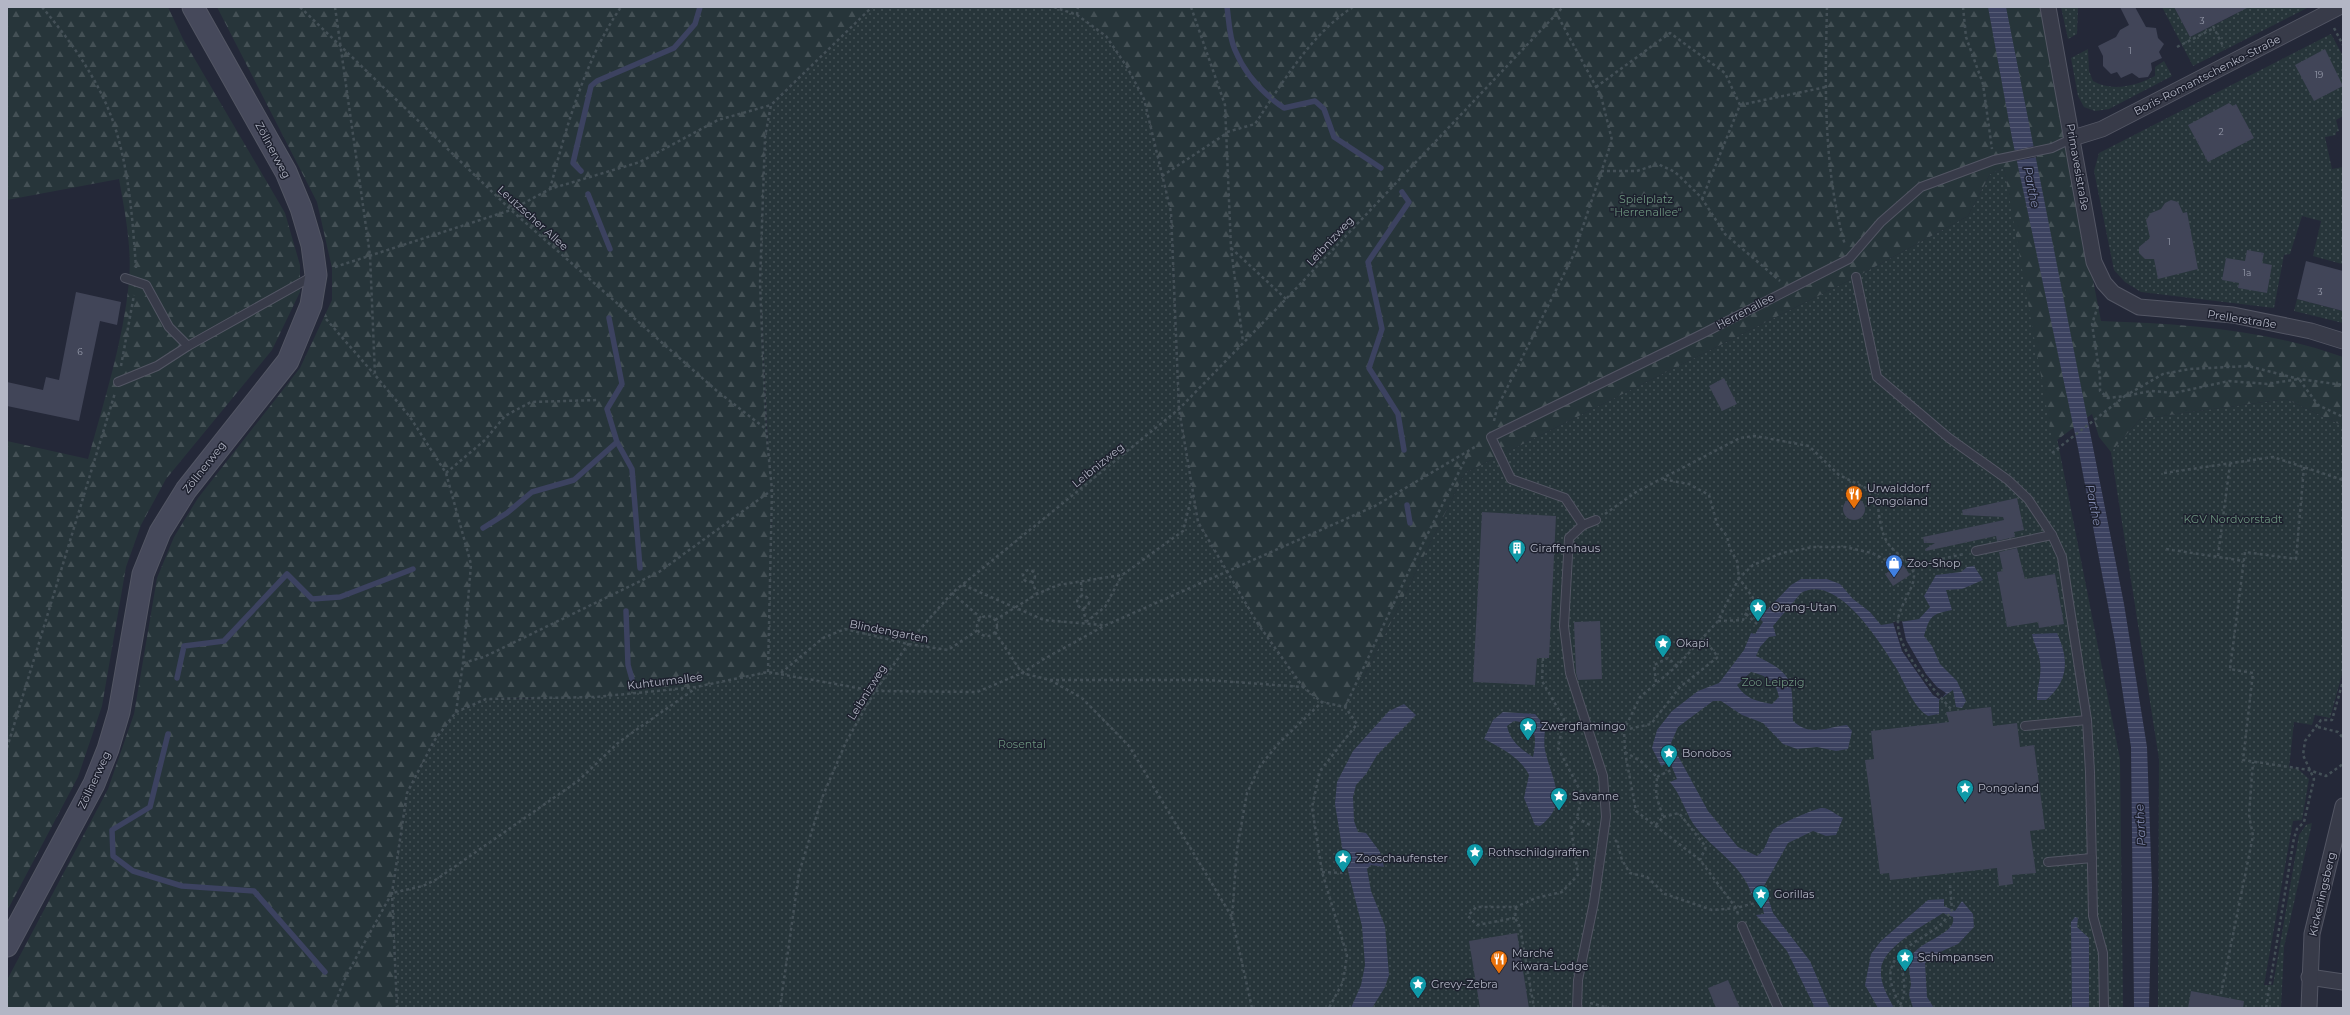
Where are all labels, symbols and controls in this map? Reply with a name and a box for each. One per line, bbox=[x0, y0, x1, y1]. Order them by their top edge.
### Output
house number: 3 bbox=[2199, 15, 2205, 26]
street label: Boris-Romantschenko-Straße bbox=[2131, 32, 2283, 118]
house number: 1 bbox=[2128, 45, 2132, 56]
house number: 19 bbox=[2315, 69, 2324, 80]
street label: Zöllnerweg bbox=[252, 119, 294, 181]
street label: Primavesistraße bbox=[2063, 122, 2093, 212]
house number: 2 bbox=[2218, 126, 2224, 137]
water label: Parthe bbox=[2021, 165, 2043, 209]
street label: Leutzscher Allee bbox=[495, 183, 572, 254]
park label: Spielplatz "Herrenallee" bbox=[1610, 192, 1682, 219]
street label: Leibnizweg bbox=[1303, 213, 1357, 269]
house number: 1 bbox=[2167, 236, 2171, 247]
house number: 1a bbox=[2243, 267, 2251, 278]
house number: 3 bbox=[2317, 286, 2323, 297]
street label: Herrenallee bbox=[1713, 290, 1777, 332]
street label: Prellerstraße bbox=[2206, 307, 2278, 331]
house number: 6 bbox=[77, 346, 83, 357]
street label: Zöllnerweg bbox=[179, 438, 229, 496]
street label: Leibnizweg bbox=[1069, 440, 1127, 490]
place label: Urwalddorf Pongoland bbox=[1867, 481, 1930, 508]
water label: Parthe bbox=[2083, 483, 2105, 527]
restaurant icon: Urwalddorf Pongoland bbox=[1844, 484, 1864, 509]
park label: KGV Nordvorstadt bbox=[2183, 512, 2283, 526]
building icon: Giraffenhaus bbox=[1507, 538, 1527, 563]
place label: Giraffenhaus bbox=[1530, 541, 1601, 555]
shop icon: Zoo-Shop bbox=[1884, 553, 1904, 578]
place label: Zoo-Shop bbox=[1907, 556, 1960, 570]
place icon: Orang-Utan bbox=[1748, 597, 1768, 622]
place label: Orang-Utan bbox=[1771, 600, 1837, 614]
street label: Blindengarten bbox=[848, 616, 930, 646]
place icon: Okapi bbox=[1653, 633, 1673, 658]
place label: Okapi bbox=[1676, 636, 1709, 650]
street label: Leibnizweg bbox=[844, 662, 890, 722]
street label: Kuhturmallee bbox=[626, 669, 704, 693]
park label: Zoo Leipzig bbox=[1741, 675, 1805, 689]
place icon: Zwergflamingo bbox=[1518, 716, 1538, 741]
place label: Zwergflamingo bbox=[1541, 719, 1626, 733]
park label: Rosental bbox=[998, 737, 1046, 751]
place icon: Bonobos bbox=[1659, 743, 1679, 768]
place label: Bonobos bbox=[1682, 746, 1732, 760]
street label: Zöllnerweg bbox=[75, 749, 113, 811]
place icon: Pongoland bbox=[1955, 778, 1975, 803]
place label: Pongoland bbox=[1978, 781, 2039, 795]
place icon: Savanne bbox=[1549, 786, 1569, 811]
place label: Savanne bbox=[1572, 789, 1619, 803]
water label: Parthe bbox=[2131, 804, 2149, 846]
place icon: Rothschildgiraffen bbox=[1465, 842, 1485, 867]
place label: Rothschildgiraffen bbox=[1488, 845, 1589, 859]
place icon: Zooschaufenster bbox=[1333, 848, 1353, 873]
street label: Kickerlingsberg bbox=[2305, 850, 2339, 938]
place label: Zooschaufenster bbox=[1356, 851, 1448, 865]
place icon: Gorillas bbox=[1751, 884, 1771, 909]
place label: Gorillas bbox=[1774, 887, 1815, 901]
place label: Marché Kiwara-Lodge bbox=[1512, 946, 1589, 973]
place icon: Schimpansen bbox=[1895, 947, 1915, 972]
restaurant icon: Marché Kiwara-Lodge bbox=[1489, 949, 1509, 974]
place label: Schimpansen bbox=[1918, 950, 1994, 964]
place icon: Grevy-Zebra bbox=[1408, 974, 1428, 999]
place label: Grevy-Zebra bbox=[1431, 977, 1498, 991]

